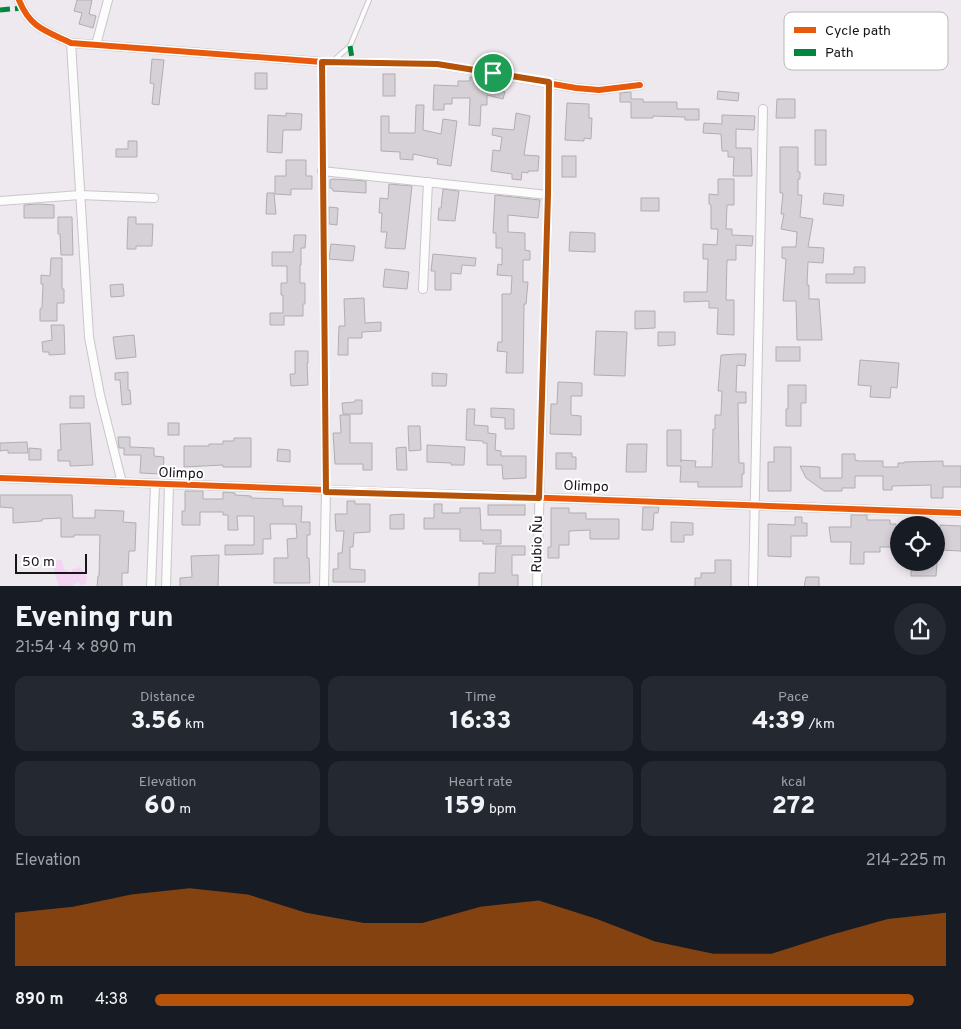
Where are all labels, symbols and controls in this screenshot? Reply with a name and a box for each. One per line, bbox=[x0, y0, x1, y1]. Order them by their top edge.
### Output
legend bbox=[784, 12, 948, 70]
text: Cycle path bbox=[825, 23, 891, 40]
text: Path bbox=[825, 45, 854, 62]
pin bbox=[472, 52, 514, 94]
icon: arrive bbox=[479, 59, 507, 87]
street label: Olimpo bbox=[158, 465, 204, 483]
street label: Olimpo bbox=[563, 478, 609, 496]
street label: Rubio Ñu bbox=[529, 515, 547, 573]
map controls bbox=[890, 516, 945, 571]
button: locate bbox=[890, 516, 945, 571]
scale bar bbox=[15, 552, 88, 575]
text: 50 m bbox=[22, 554, 55, 571]
text: Evening run bbox=[15, 601, 174, 637]
button: share bbox=[894, 603, 946, 655]
text: 21:54 · 4 × 890 m bbox=[15, 638, 136, 658]
text: Distance bbox=[140, 689, 195, 706]
text: Time bbox=[465, 689, 496, 706]
text: Pace bbox=[778, 689, 809, 706]
text: 3.56 bbox=[131, 706, 182, 738]
text: 16:33 bbox=[450, 706, 511, 738]
text: 4:39 bbox=[752, 706, 805, 738]
text: km bbox=[182, 716, 204, 733]
text: /km bbox=[805, 716, 835, 733]
text: Elevation bbox=[139, 774, 196, 791]
text: Heart rate bbox=[448, 774, 513, 791]
text: kcal bbox=[781, 774, 806, 791]
text: 60 bbox=[144, 791, 176, 823]
text: 159 bbox=[445, 791, 486, 823]
text: 272 bbox=[772, 791, 815, 823]
text: m bbox=[176, 801, 191, 818]
text: bpm bbox=[486, 801, 516, 818]
text: Elevation bbox=[15, 851, 81, 871]
text: 214–225 m bbox=[866, 851, 946, 871]
text: 890 m bbox=[15, 990, 63, 1010]
text: 4:38 bbox=[95, 990, 128, 1010]

